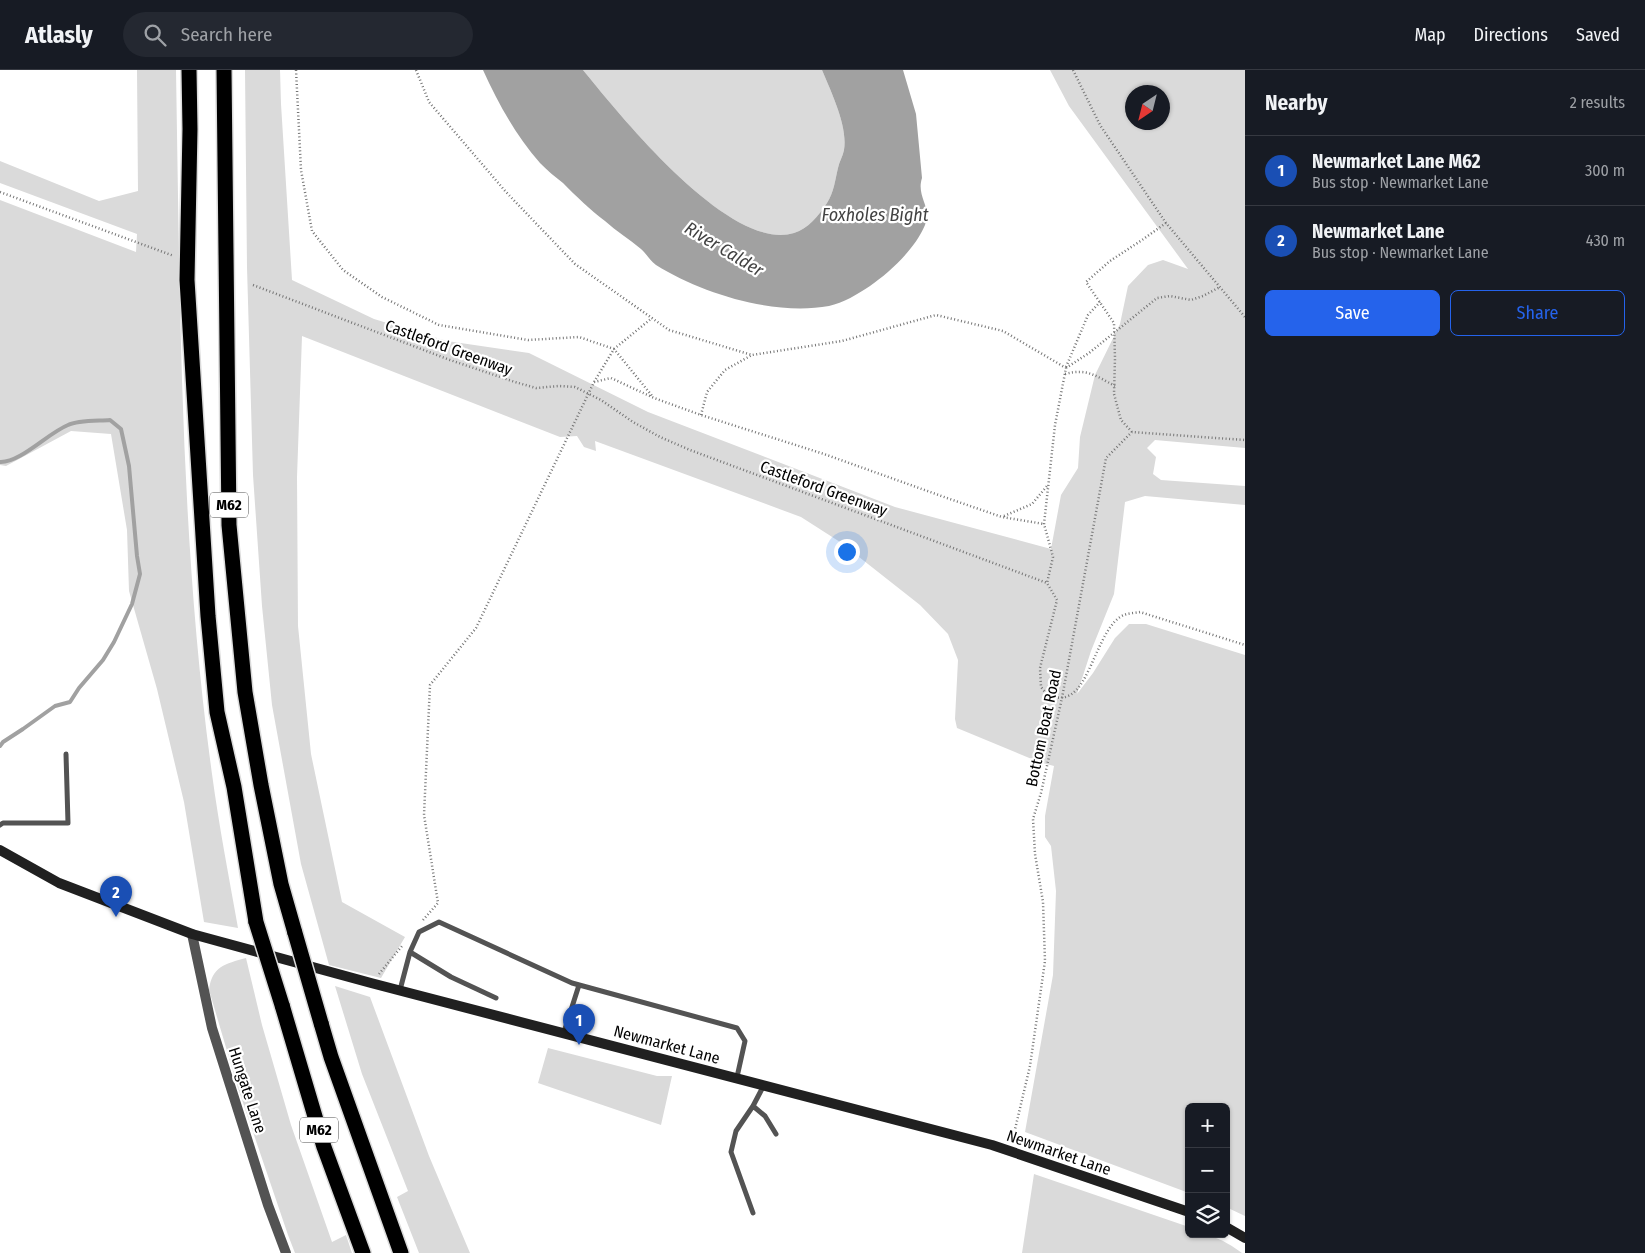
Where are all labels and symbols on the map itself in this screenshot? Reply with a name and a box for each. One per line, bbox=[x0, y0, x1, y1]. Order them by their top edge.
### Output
north arrow bbox=[1125, 85, 1170, 130]
water label: Foxholes Bight bbox=[821, 204, 929, 226]
water label: River Calder bbox=[681, 217, 768, 282]
street label: Castleford Greenway bbox=[383, 316, 516, 380]
street label: Castleford Greenway bbox=[758, 457, 891, 521]
road number: M62 bbox=[210, 492, 248, 518]
your location bbox=[834, 539, 860, 565]
street label: Bottom Boat Road bbox=[1022, 668, 1065, 788]
pin: 2 bbox=[100, 876, 132, 917]
pin: 1 bbox=[563, 1004, 595, 1045]
street label: Newmarket Lane bbox=[612, 1021, 722, 1068]
street label: Hungate Lane bbox=[225, 1045, 270, 1136]
road number: M62 bbox=[300, 1118, 338, 1142]
street label: Newmarket Lane bbox=[1004, 1126, 1114, 1179]

